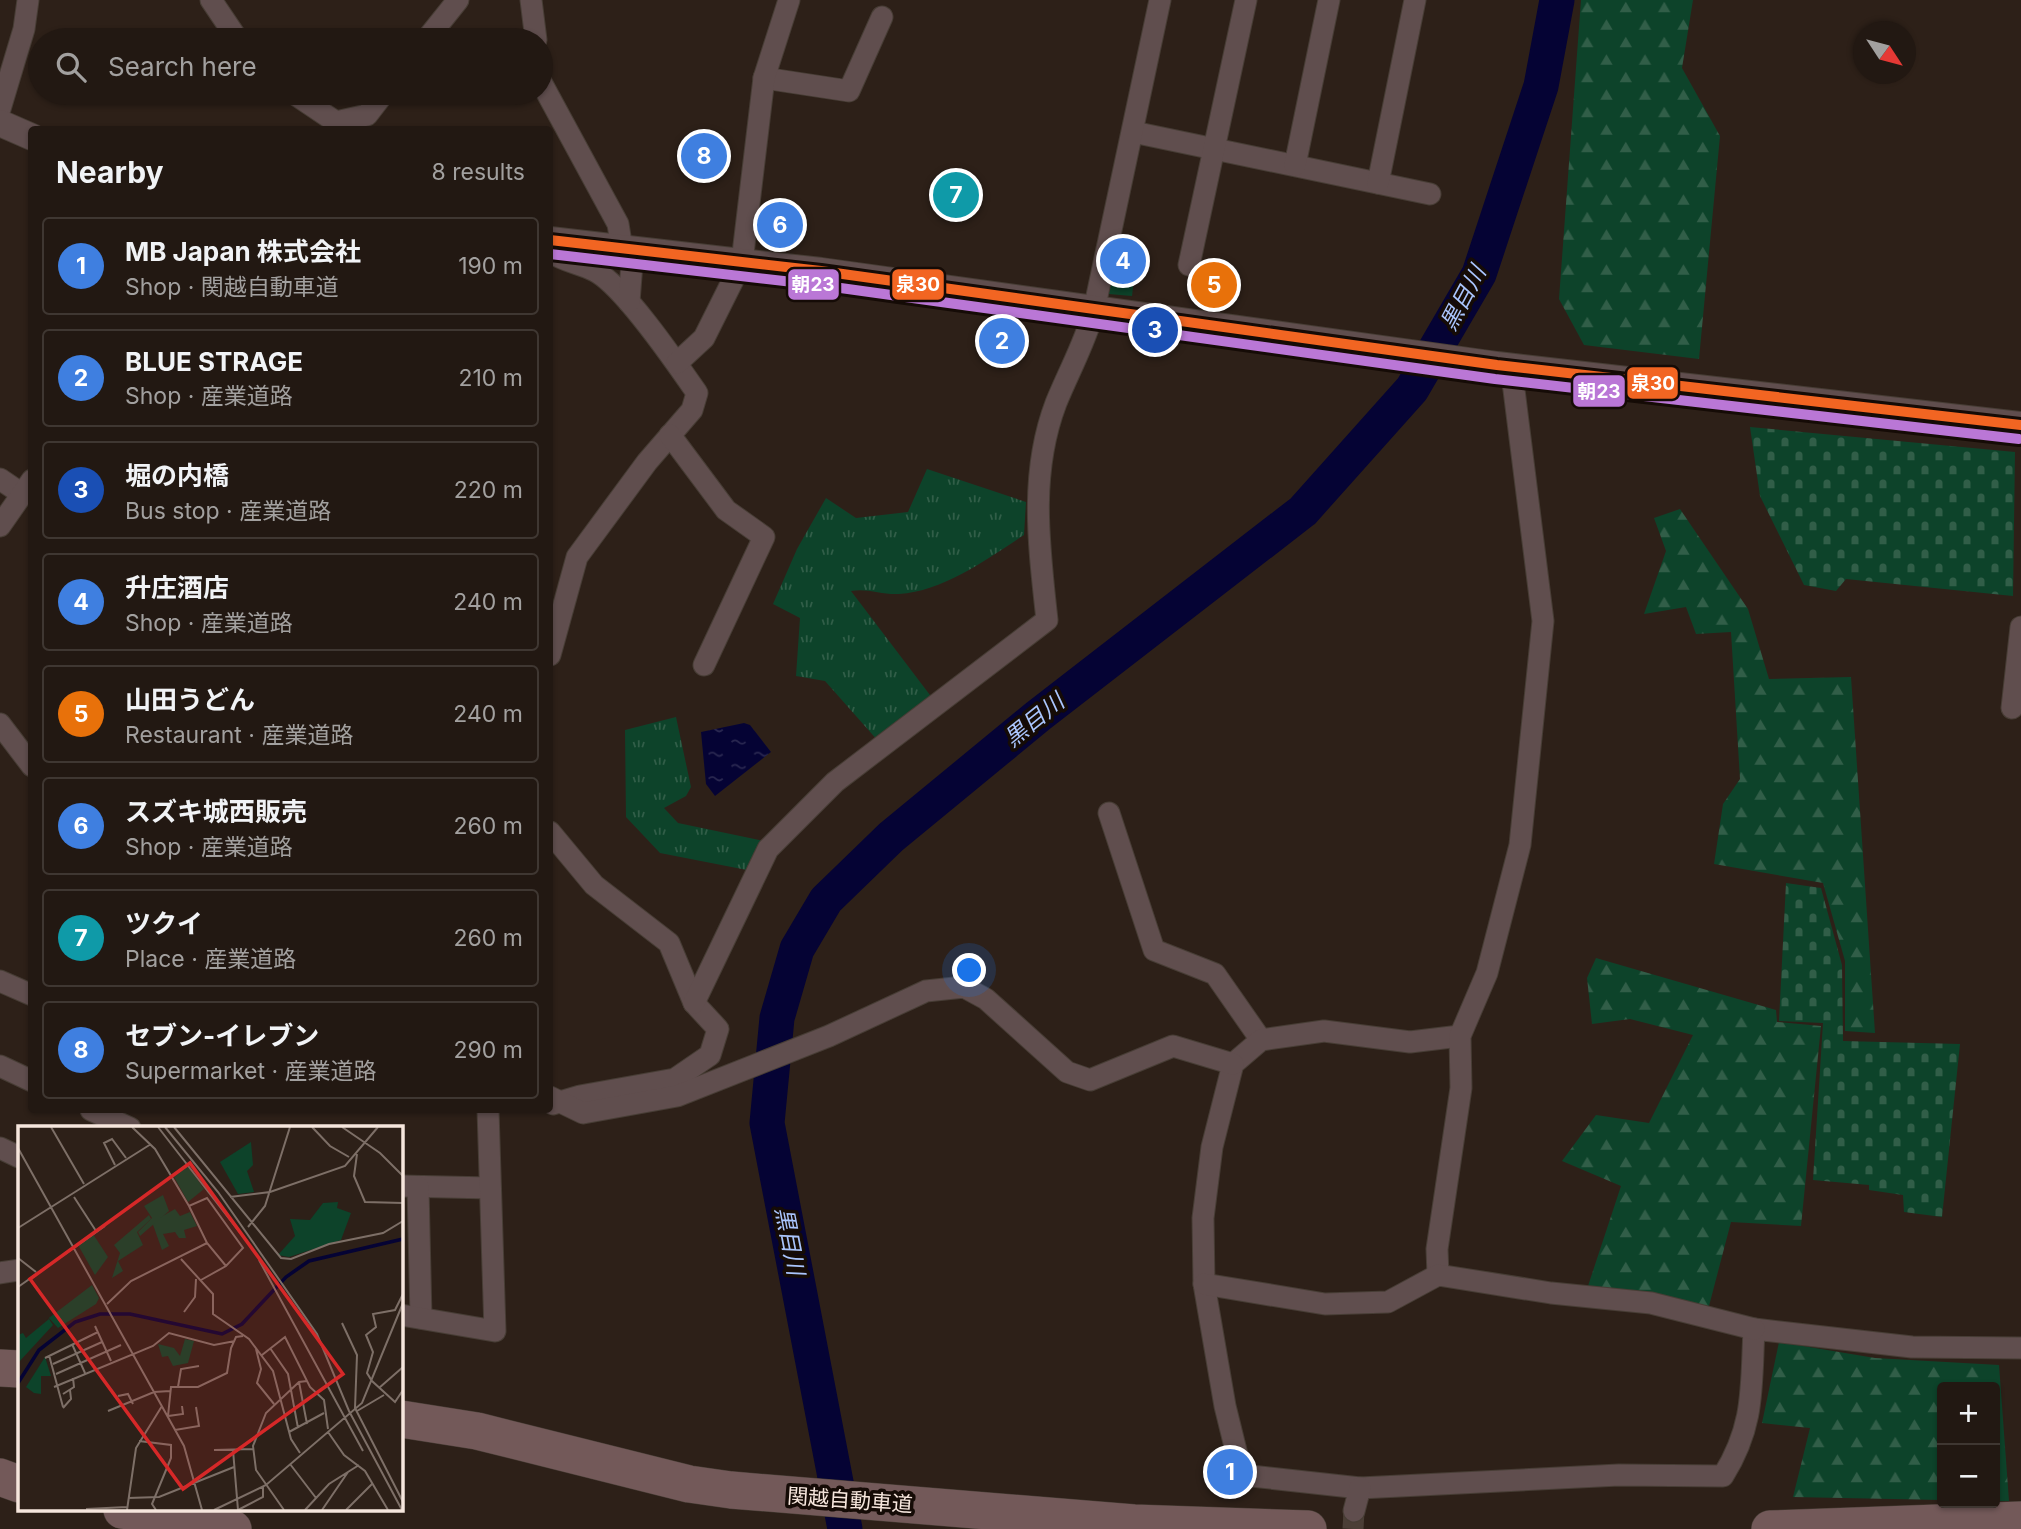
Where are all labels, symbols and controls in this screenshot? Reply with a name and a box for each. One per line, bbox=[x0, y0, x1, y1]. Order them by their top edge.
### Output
north arrow bbox=[1853, 21, 1916, 84]
search box bbox=[28, 28, 553, 105]
icon: search bbox=[52, 48, 90, 86]
text: Search here bbox=[108, 51, 257, 82]
pin: 8 bbox=[681, 130, 727, 182]
text: Nearby bbox=[56, 154, 164, 190]
text: 8 results bbox=[432, 158, 525, 186]
pin: 7 bbox=[933, 169, 979, 221]
pin: 6 bbox=[757, 199, 803, 251]
pin: 4 bbox=[1100, 235, 1146, 287]
text: MB Japan 株式会社 bbox=[125, 236, 361, 267]
text: 1 bbox=[76, 252, 86, 280]
text: 190 m bbox=[458, 252, 523, 280]
water label: 黒目川 bbox=[1434, 258, 1493, 335]
pin: 5 bbox=[1191, 259, 1237, 311]
line badge: 朝23 bbox=[787, 268, 840, 301]
line badge: 泉30 bbox=[891, 268, 945, 301]
text: Shop · 関越自動車道 bbox=[125, 273, 339, 301]
text: 朝23 bbox=[791, 273, 835, 296]
text: 泉30 bbox=[896, 273, 940, 296]
pin: 3 bbox=[1132, 304, 1178, 356]
pin: 2 bbox=[979, 315, 1025, 367]
text: BLUE STRAGE bbox=[125, 346, 303, 377]
text: 2 bbox=[74, 364, 88, 392]
text: 210 m bbox=[458, 364, 523, 392]
line badge: 泉30 bbox=[1626, 366, 1679, 400]
text: 泉30 bbox=[1631, 372, 1675, 395]
line badge: 朝23 bbox=[1572, 374, 1626, 408]
text: 朝23 bbox=[1577, 380, 1621, 403]
text: Shop · 産業道路 bbox=[125, 382, 293, 410]
text: 堀の内橋 bbox=[125, 460, 229, 491]
text: 3 bbox=[74, 476, 88, 504]
text: 220 m bbox=[454, 476, 523, 504]
text: Bus stop · 産業道路 bbox=[125, 497, 331, 525]
text: 升庄酒店 bbox=[125, 572, 229, 603]
text: 4 bbox=[73, 588, 89, 616]
text: 240 m bbox=[453, 588, 523, 616]
text: Shop · 産業道路 bbox=[125, 609, 293, 637]
text: 山田うどん bbox=[125, 684, 255, 715]
water label: 黒目川 bbox=[998, 686, 1072, 753]
text: 5 bbox=[74, 700, 88, 728]
text: 240 m bbox=[453, 700, 523, 728]
text: Restaurant · 産業道路 bbox=[125, 721, 353, 749]
text: スズキ城西販売 bbox=[125, 796, 307, 827]
text: 6 bbox=[74, 812, 88, 840]
text: 260 m bbox=[454, 812, 523, 840]
text: Shop · 産業道路 bbox=[125, 833, 293, 861]
text: ツクイ bbox=[125, 908, 203, 939]
text: 7 bbox=[74, 924, 88, 952]
text: 260 m bbox=[454, 924, 523, 952]
text: Place · 産業道路 bbox=[125, 945, 296, 973]
your location bbox=[952, 953, 986, 987]
text: セブン-イレブン bbox=[125, 1020, 319, 1051]
text: 8 bbox=[74, 1036, 88, 1064]
text: 290 m bbox=[454, 1036, 523, 1064]
text: Supermarket · 産業道路 bbox=[125, 1057, 377, 1085]
inset map bbox=[18, 1126, 402, 1512]
water label: 黒目川 bbox=[770, 1204, 811, 1280]
map controls bbox=[1937, 1382, 2000, 1508]
button: + bbox=[1937, 1382, 2000, 1445]
button: − bbox=[1937, 1445, 2000, 1508]
pin: 1 bbox=[1207, 1446, 1253, 1498]
street label: 関越自動車道 bbox=[786, 1483, 914, 1517]

